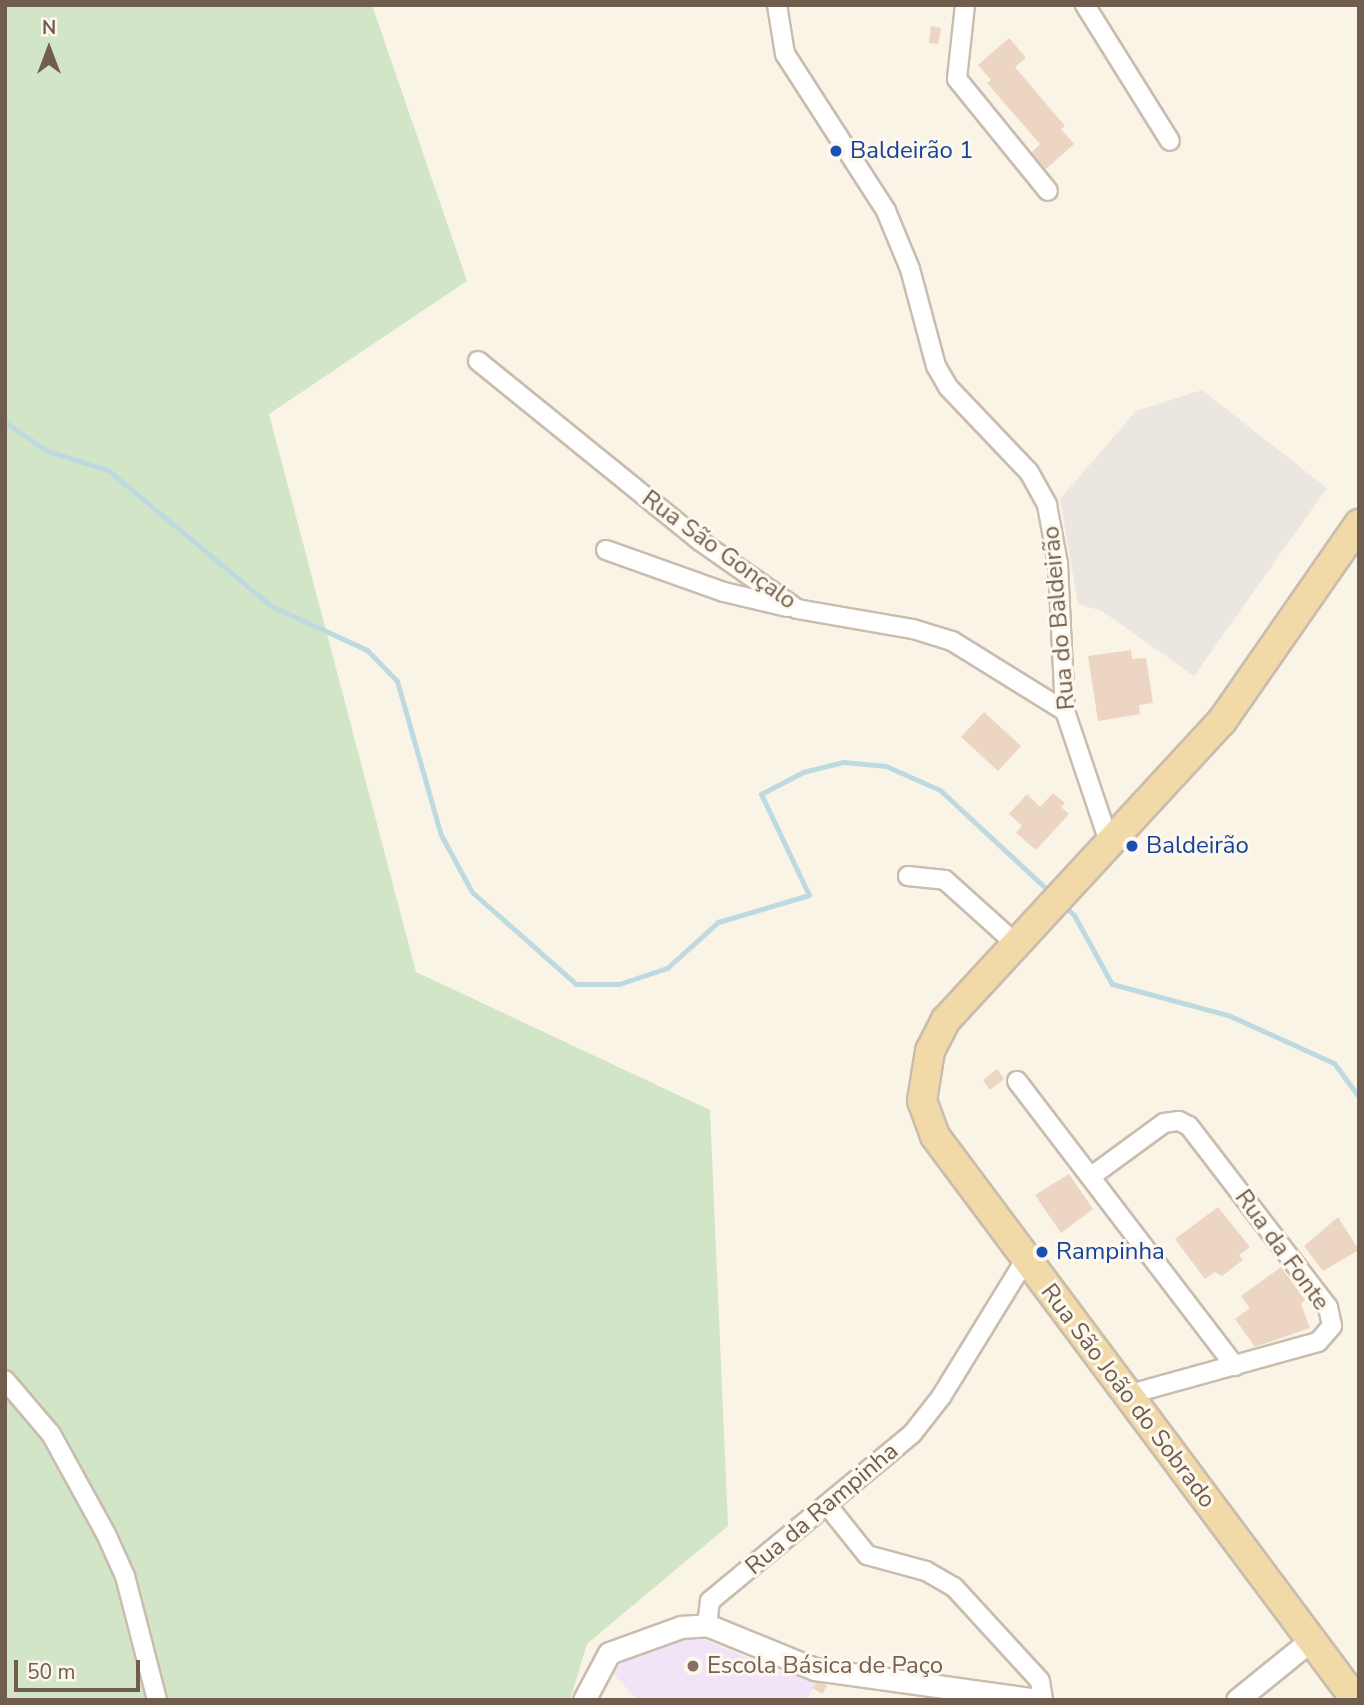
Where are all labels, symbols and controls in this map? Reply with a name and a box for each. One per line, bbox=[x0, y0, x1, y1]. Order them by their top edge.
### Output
north arrow bbox=[14, 14, 84, 84]
text: N bbox=[42, 15, 56, 41]
place label: Baldeirão 1 bbox=[850, 137, 973, 165]
marker: Baldeirão 1 bbox=[828, 143, 844, 159]
street label: Rua São Gonçalo bbox=[636, 484, 802, 616]
street label: Rua do Baldeirão bbox=[1037, 525, 1081, 711]
place label: Baldeirão bbox=[1146, 832, 1249, 860]
marker: Baldeirão bbox=[1124, 838, 1140, 854]
street label: Rua da Fonte bbox=[1229, 1184, 1335, 1316]
place label: Rampinha bbox=[1056, 1238, 1165, 1266]
marker: Rampinha bbox=[1034, 1244, 1050, 1260]
street label: Rua São João do Sobrado bbox=[1034, 1278, 1222, 1514]
street label: Rua da Rampinha bbox=[740, 1437, 904, 1581]
scale bar bbox=[18, 1646, 144, 1690]
place label: Escola Básica de Paço bbox=[707, 1652, 943, 1680]
text: 50 m bbox=[27, 1658, 76, 1686]
marker: Escola Básica de Paço bbox=[685, 1658, 701, 1674]

